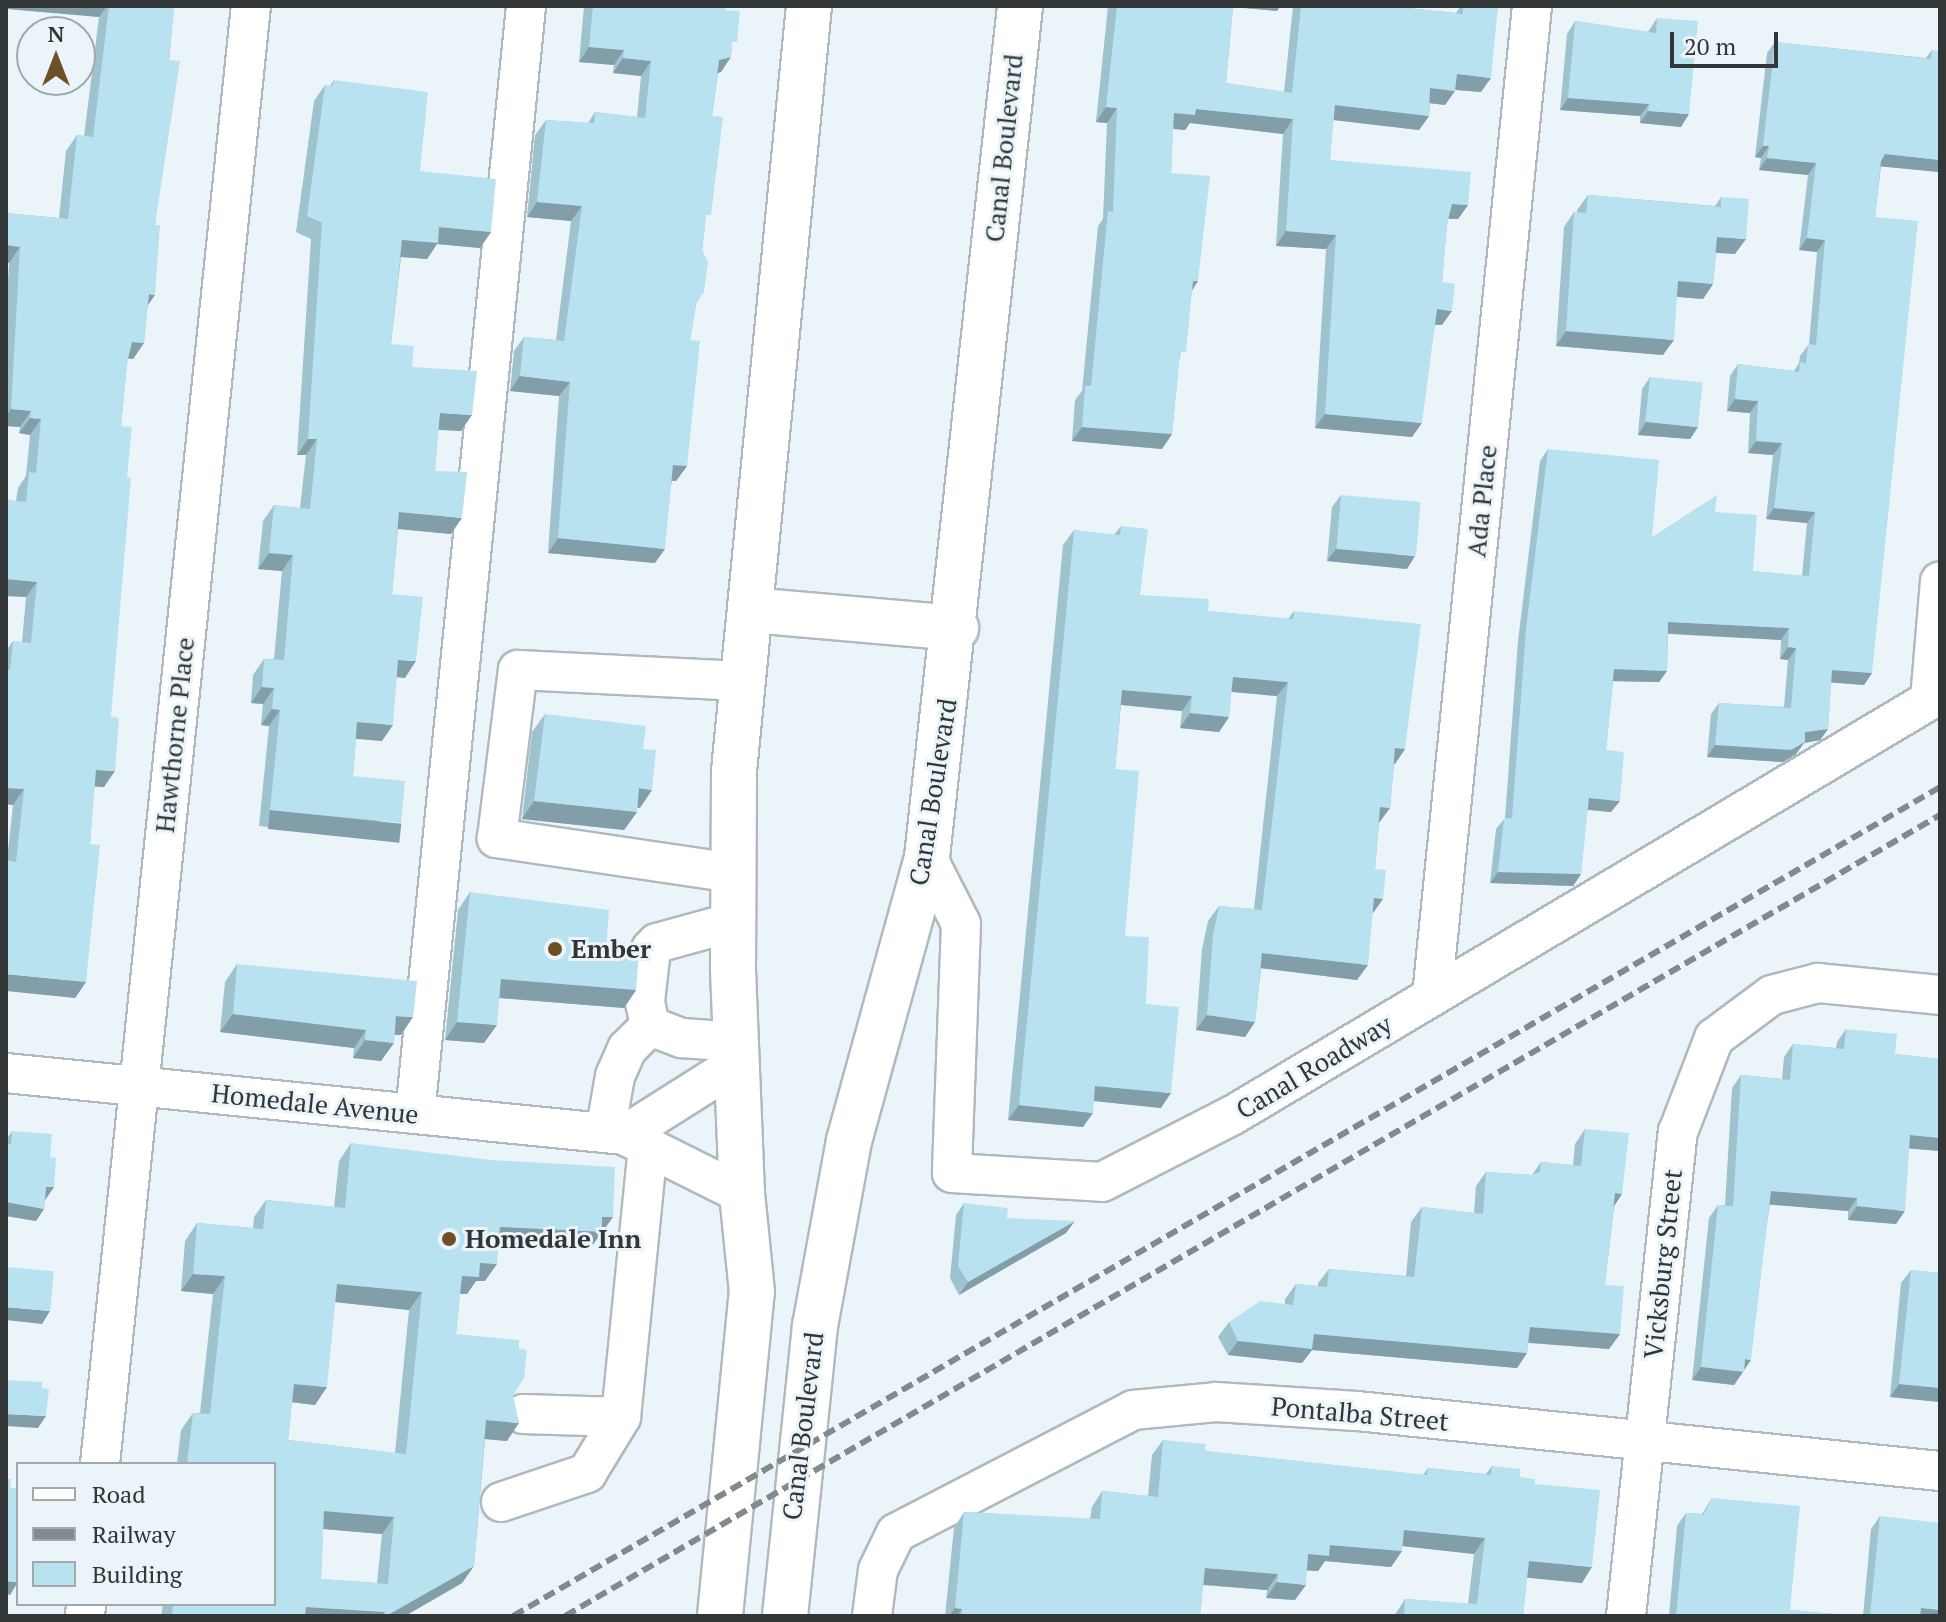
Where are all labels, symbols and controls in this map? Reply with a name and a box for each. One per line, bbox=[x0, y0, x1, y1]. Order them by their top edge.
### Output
north arrow bbox=[16, 16, 96, 96]
scale bar bbox=[1674, 16, 1782, 66]
text: N bbox=[48, 19, 64, 48]
text: 20 m bbox=[1684, 30, 1736, 62]
street label: Canal Boulevard bbox=[979, 52, 1029, 244]
street label: Ada Place bbox=[1461, 443, 1503, 559]
street label: Hawthorne Place bbox=[149, 636, 201, 834]
street label: Canal Boulevard bbox=[903, 696, 963, 888]
place label: Ember bbox=[571, 933, 651, 965]
marker: Ember bbox=[546, 940, 564, 958]
street label: Canal Roadway bbox=[1231, 1008, 1397, 1126]
street label: Homedale Avenue bbox=[210, 1078, 420, 1130]
street label: Vicksburg Street bbox=[1638, 1167, 1688, 1361]
place label: Homedale Inn bbox=[465, 1223, 641, 1255]
marker: Homedale Inn bbox=[440, 1230, 458, 1248]
street label: Canal Boulevard bbox=[776, 1330, 830, 1522]
street label: Pontalba Street bbox=[1270, 1391, 1450, 1437]
legend bbox=[16, 1462, 276, 1606]
text: Road bbox=[92, 1478, 146, 1510]
text: Railway bbox=[92, 1518, 176, 1550]
text: Building bbox=[92, 1558, 182, 1590]

